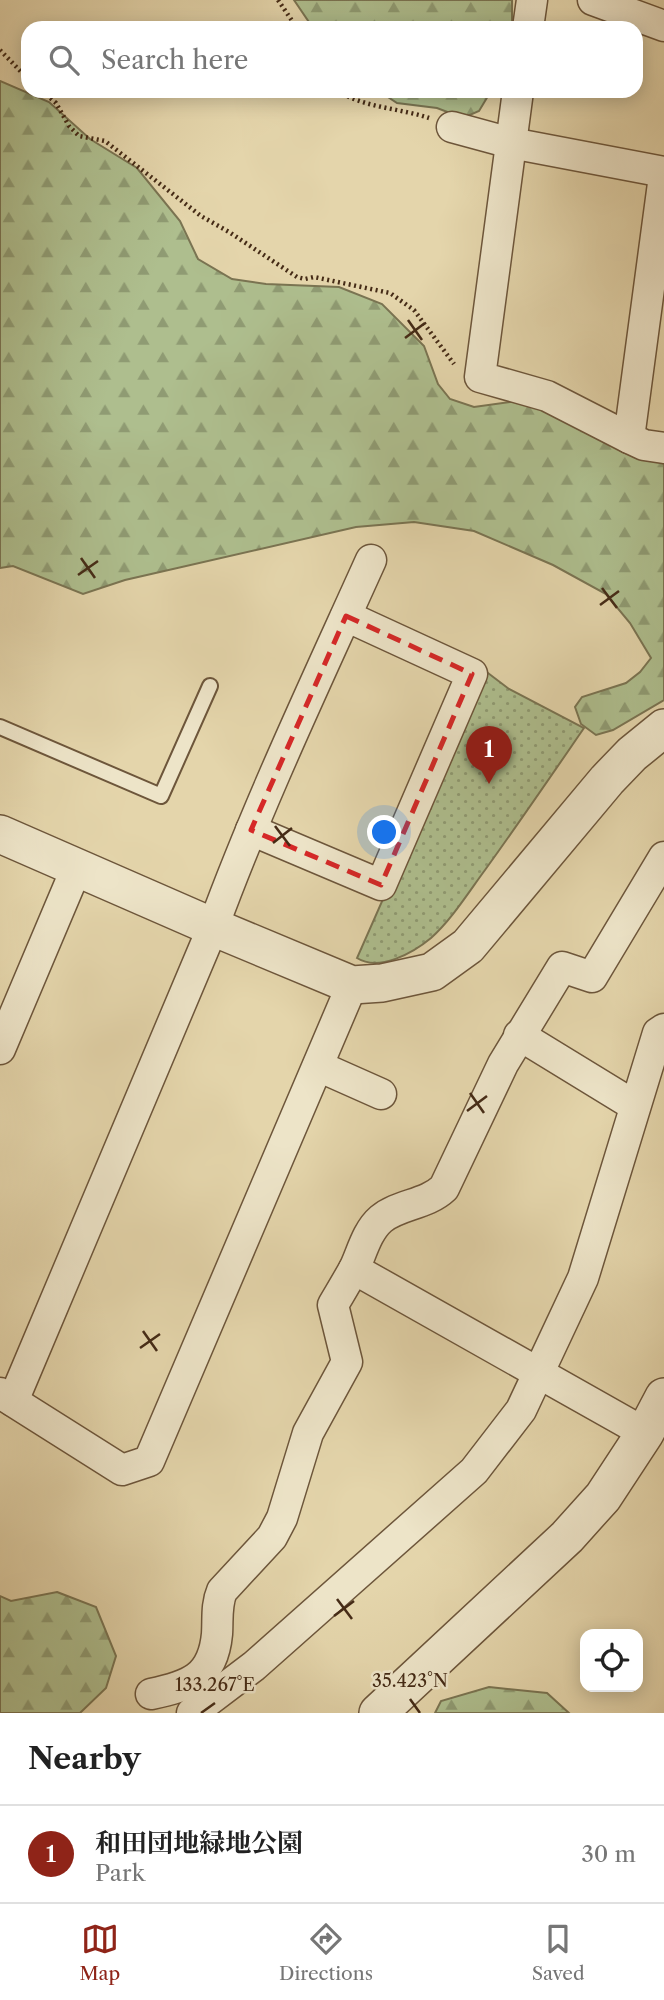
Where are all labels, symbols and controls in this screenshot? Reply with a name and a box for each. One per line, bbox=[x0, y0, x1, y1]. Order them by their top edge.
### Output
search box bbox=[21, 21, 643, 98]
icon: search bbox=[45, 41, 83, 79]
text: Search here bbox=[101, 44, 248, 76]
pin: 1 bbox=[466, 726, 512, 784]
your location bbox=[367, 815, 401, 849]
map controls bbox=[580, 1629, 643, 1692]
button: locate bbox=[580, 1629, 643, 1692]
text: 35.423°N bbox=[372, 1670, 448, 1692]
text: 133.267°E bbox=[175, 1674, 255, 1696]
text: Nearby bbox=[28, 1740, 141, 1777]
text: 和田団地緑地公園 bbox=[95, 1827, 303, 1859]
text: 1 bbox=[46, 1840, 56, 1868]
text: 30 m bbox=[581, 1840, 636, 1868]
text: Park bbox=[95, 1859, 145, 1887]
tab: Map bbox=[79, 1920, 120, 1985]
tab: Directions bbox=[279, 1920, 373, 1985]
tab: Saved bbox=[532, 1920, 585, 1985]

